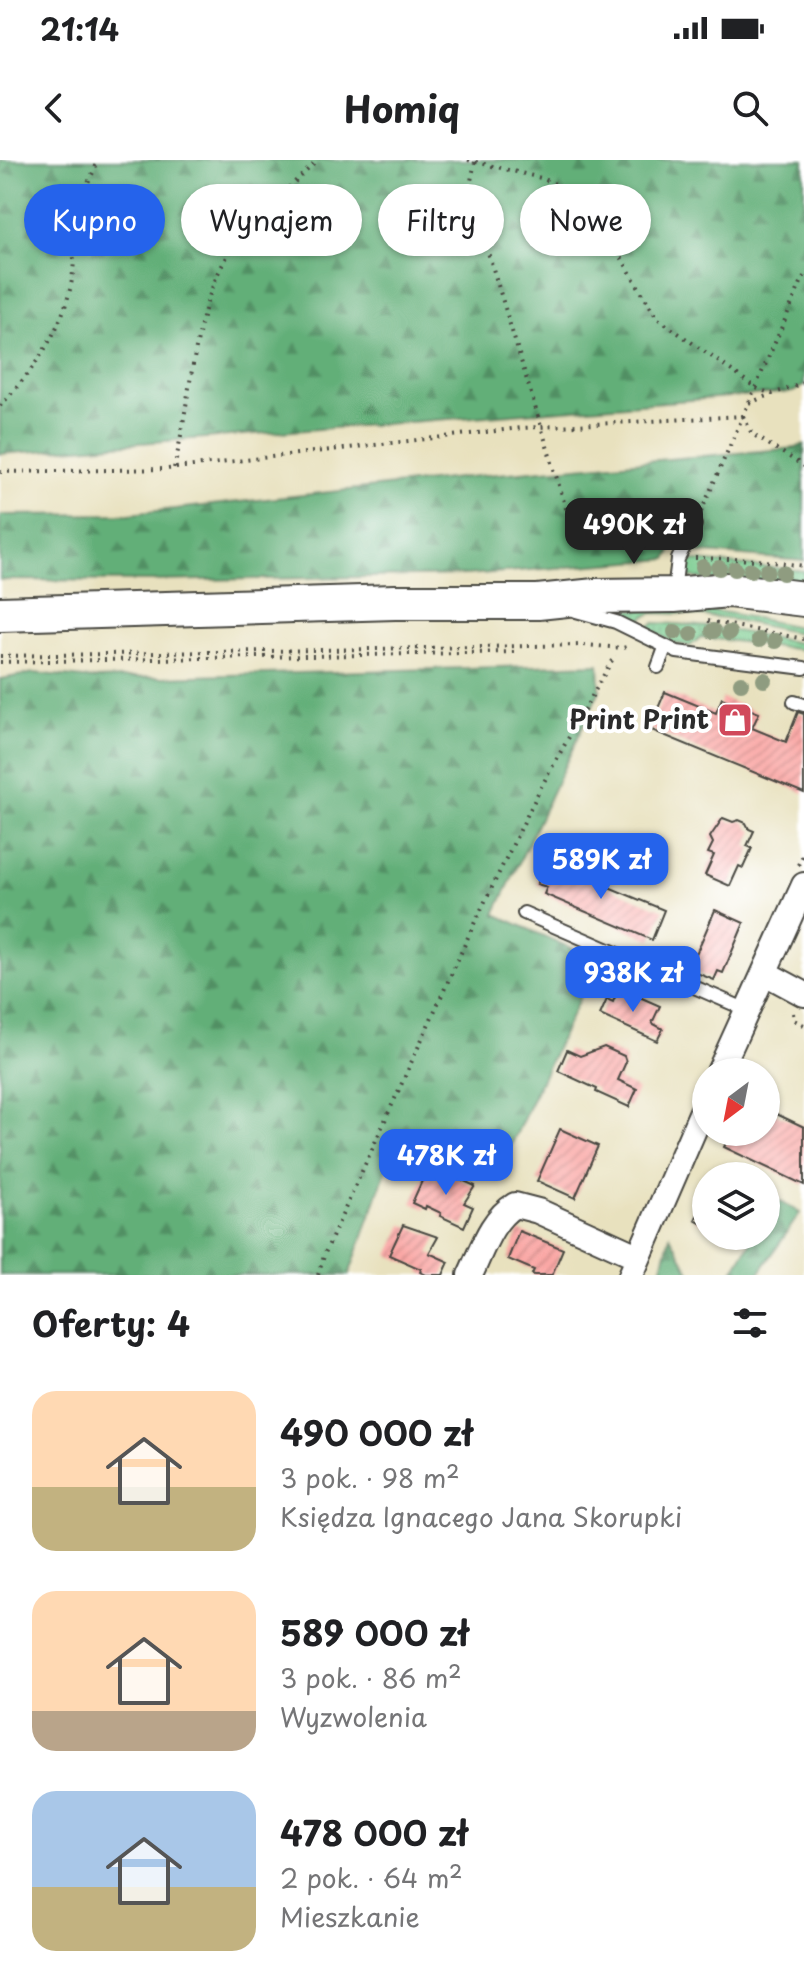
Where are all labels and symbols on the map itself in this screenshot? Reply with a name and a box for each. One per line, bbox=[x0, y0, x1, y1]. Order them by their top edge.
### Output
pin: 490K zł bbox=[560, 498, 708, 566]
place label: Print Print bbox=[569, 699, 709, 738]
shop icon: Print Print bbox=[716, 701, 754, 739]
pin: 589K zł bbox=[527, 833, 675, 901]
pin: 938K zł bbox=[559, 946, 707, 1014]
north arrow bbox=[692, 1058, 780, 1146]
pin: 478K zł bbox=[372, 1129, 520, 1197]

